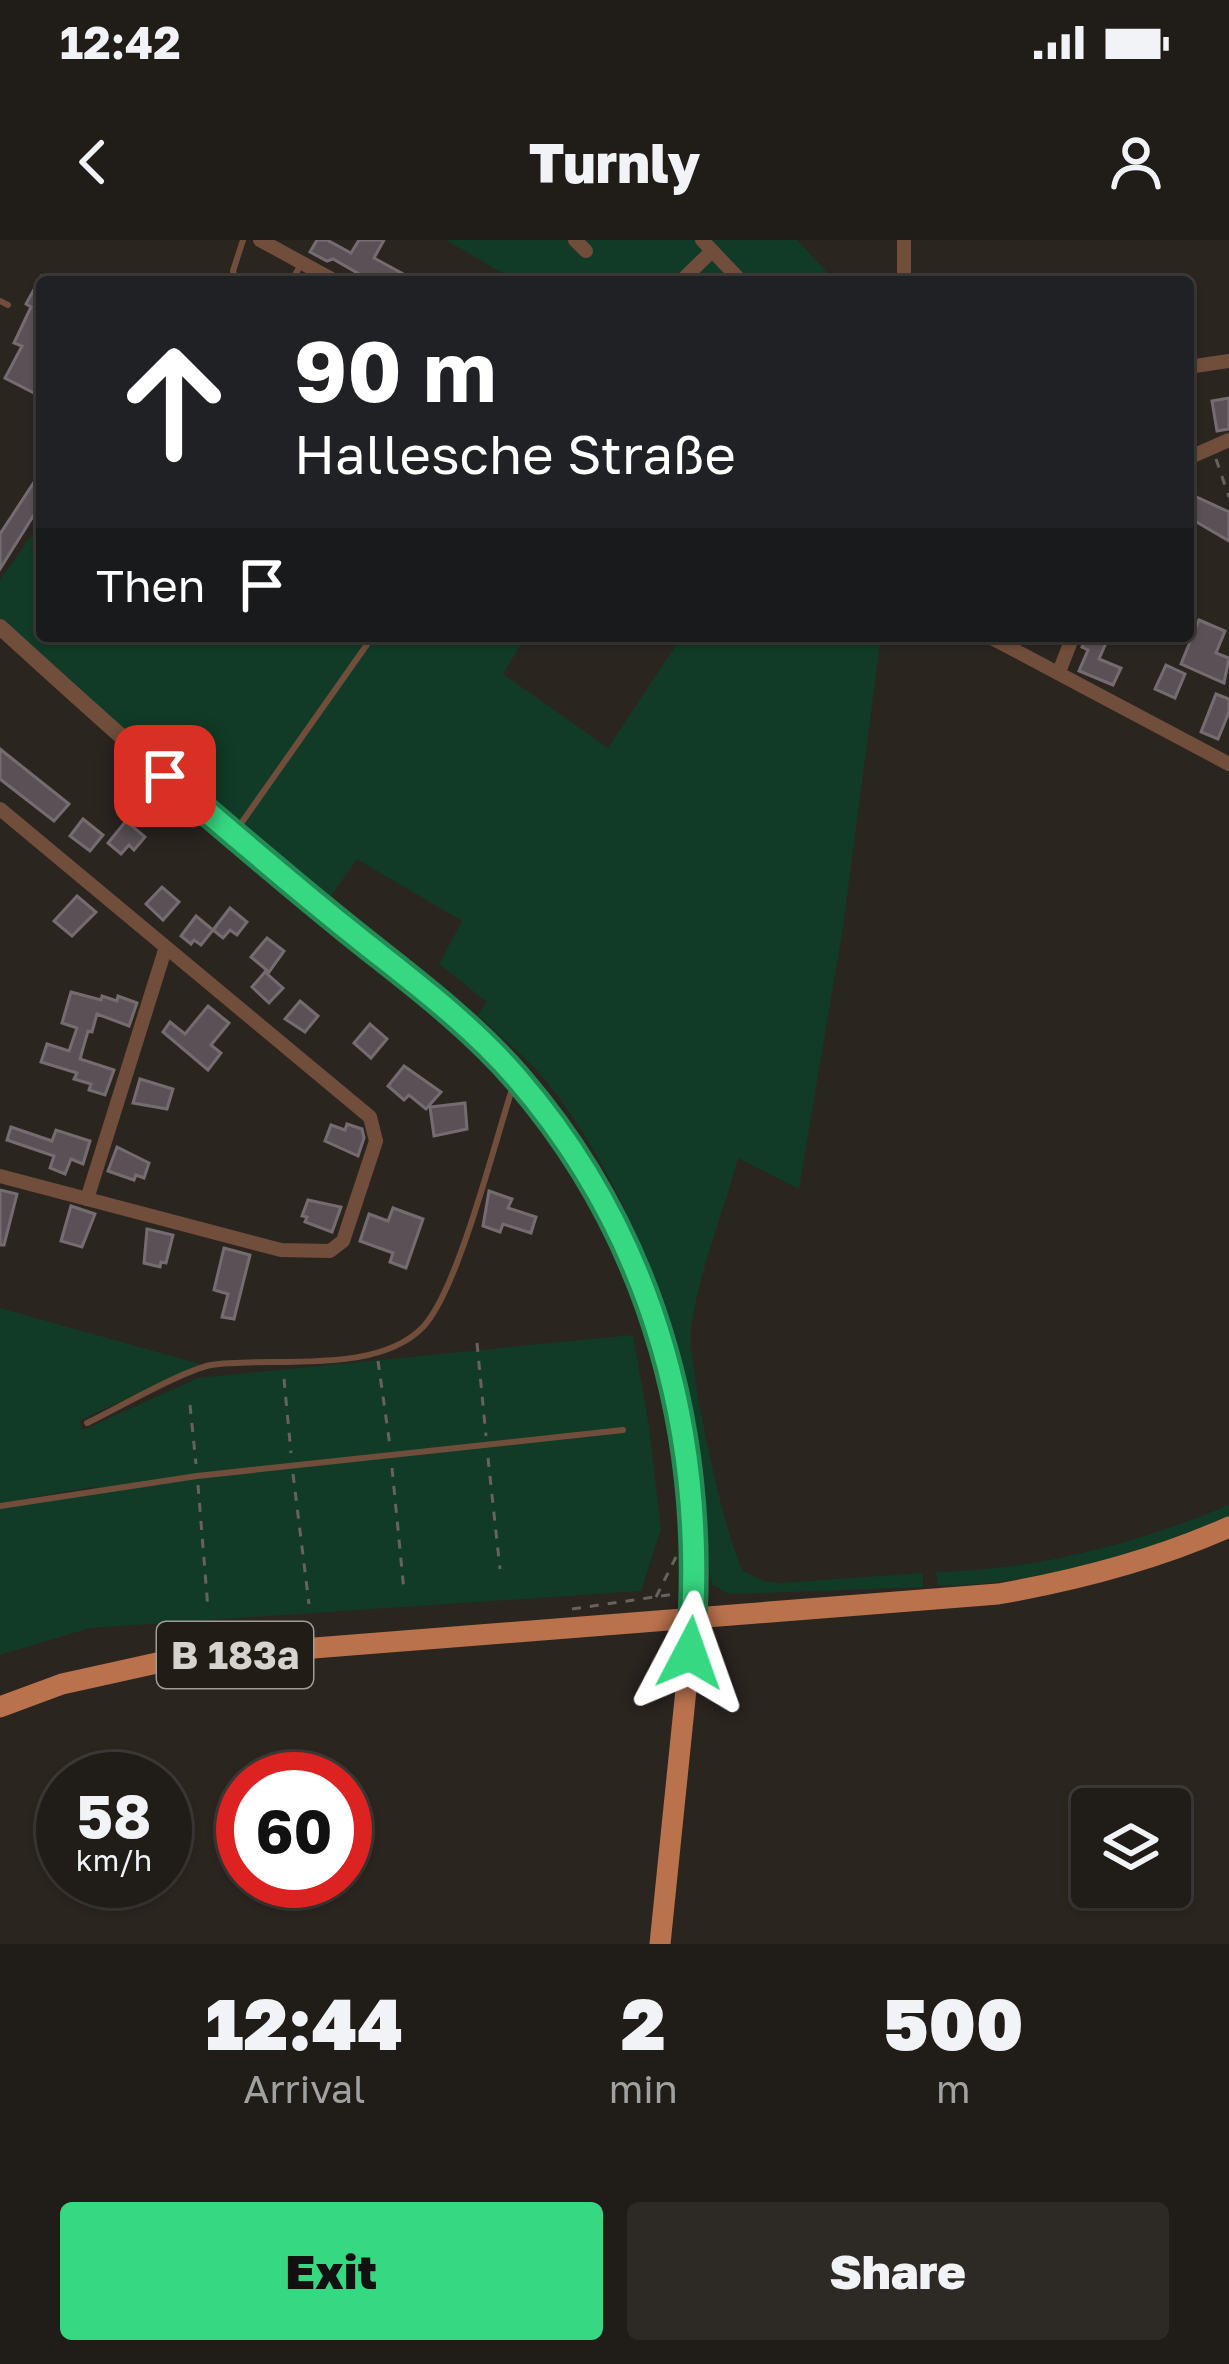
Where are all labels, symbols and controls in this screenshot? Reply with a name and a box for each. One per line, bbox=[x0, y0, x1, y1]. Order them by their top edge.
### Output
text: 12:42 bbox=[60, 15, 181, 69]
icon: back bbox=[60, 129, 126, 195]
icon: person bbox=[1103, 129, 1169, 195]
text: Turnly bbox=[529, 130, 700, 195]
text: 90 m bbox=[294, 320, 496, 420]
icon: ahead bbox=[96, 324, 252, 480]
text: Hallesche Straße bbox=[294, 421, 736, 486]
icon: arrive bbox=[229, 552, 295, 618]
text: Then bbox=[96, 558, 205, 612]
pin bbox=[114, 725, 216, 827]
icon: arrive bbox=[132, 743, 198, 809]
position arrow bbox=[627, 1590, 753, 1716]
road number: B 183a bbox=[157, 1622, 313, 1688]
speed limit sign: 60 bbox=[216, 1752, 372, 1908]
text: 58 bbox=[76, 1779, 151, 1851]
map controls bbox=[1071, 1788, 1191, 1908]
button: layers bbox=[1071, 1788, 1191, 1908]
text: km/h bbox=[76, 1842, 152, 1878]
text: 12:44 bbox=[205, 1979, 403, 2066]
text: 2 bbox=[621, 1979, 666, 2066]
text: 500 bbox=[883, 1979, 1024, 2066]
text: Arrival bbox=[243, 2065, 365, 2112]
text: min bbox=[609, 2065, 678, 2112]
text: m bbox=[936, 2065, 971, 2112]
button: Exit bbox=[60, 2202, 603, 2340]
button: Share bbox=[627, 2202, 1169, 2340]

